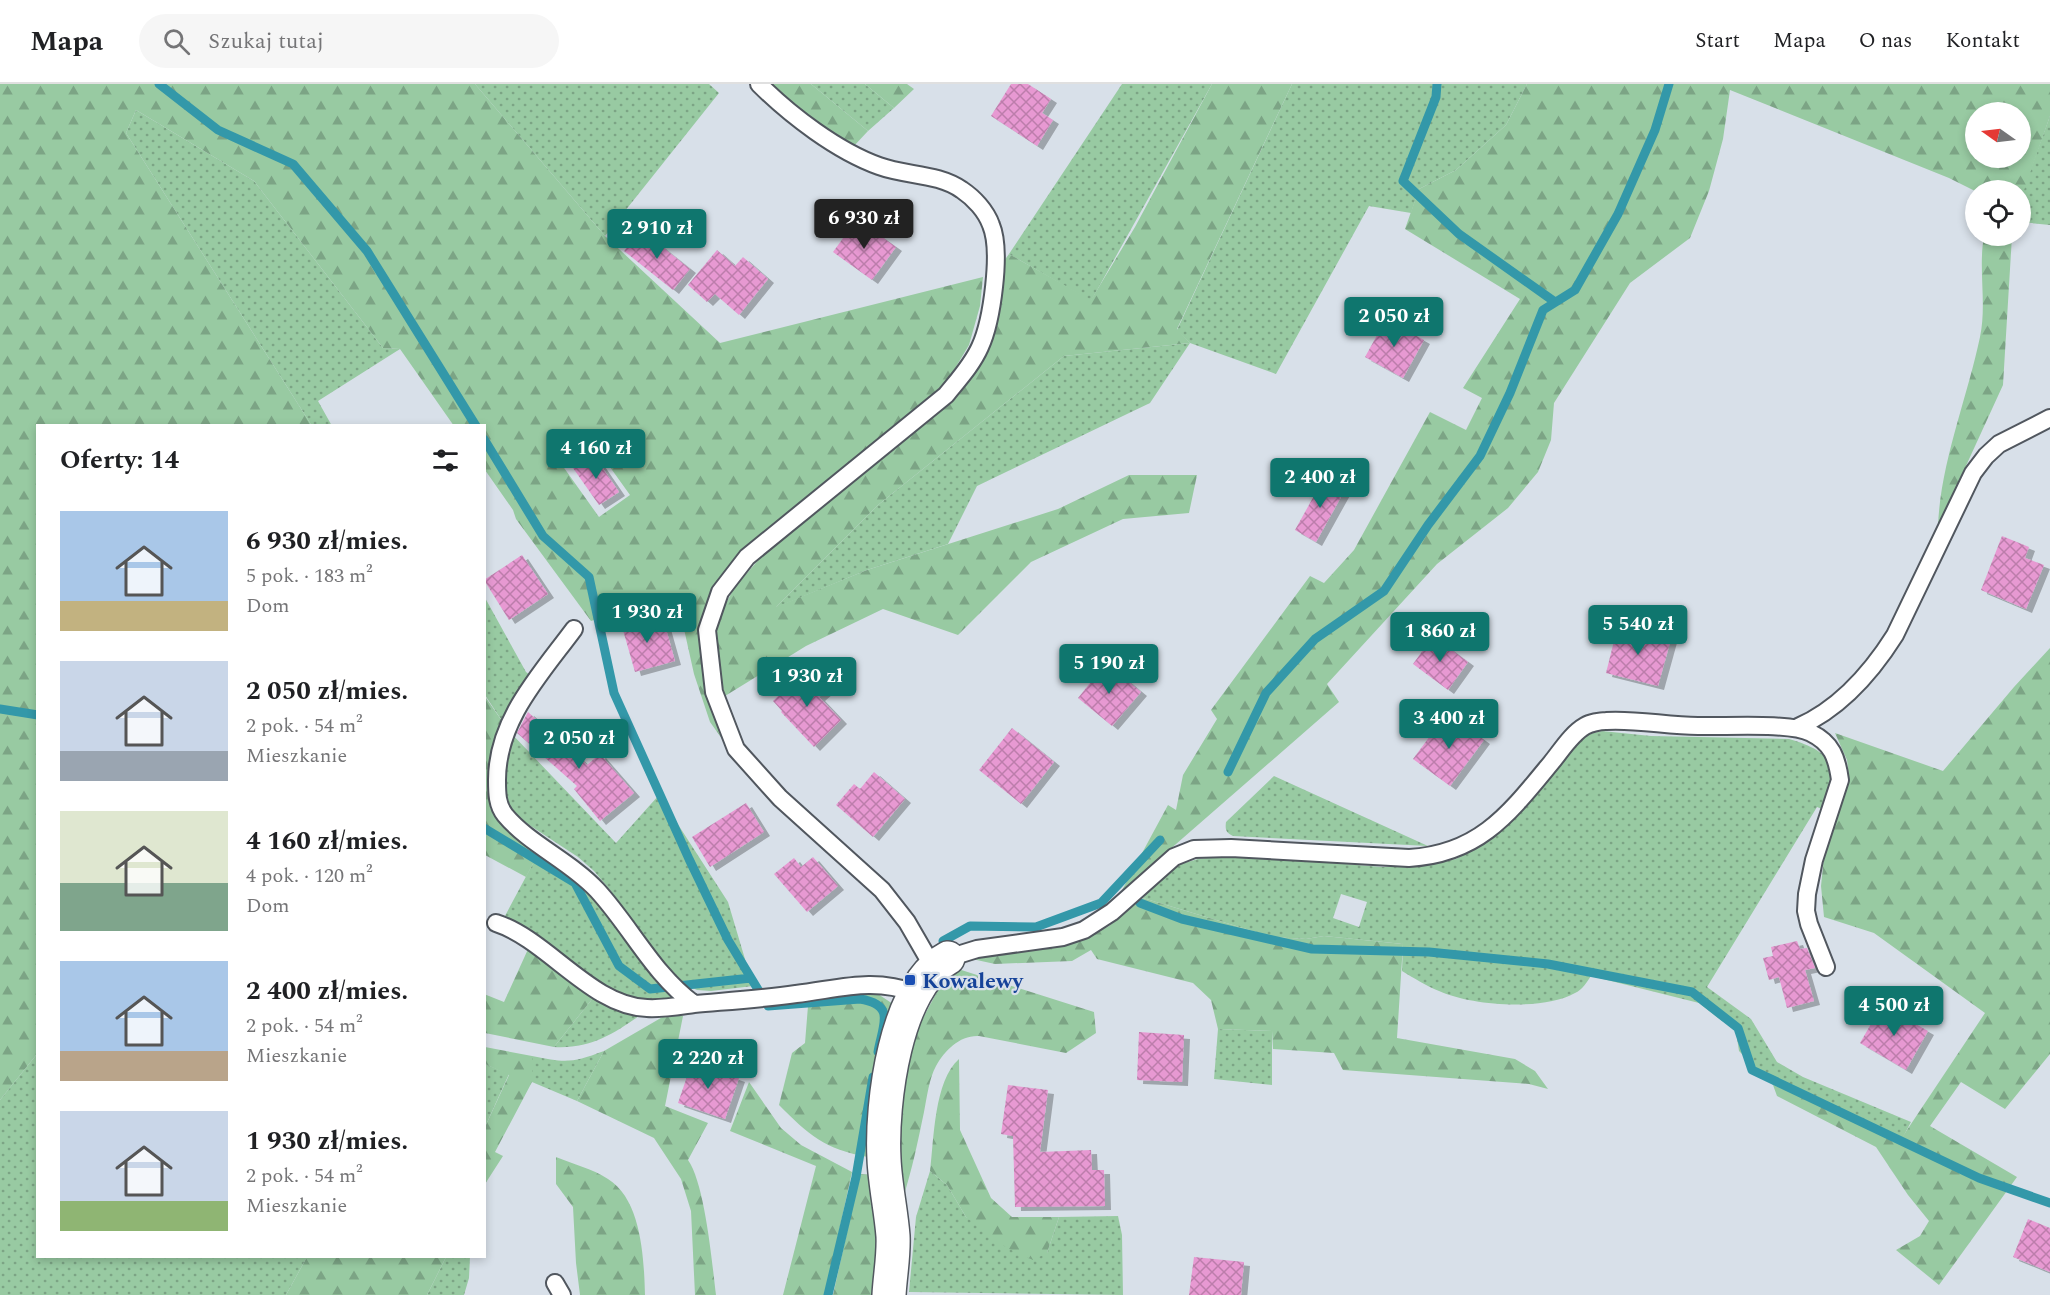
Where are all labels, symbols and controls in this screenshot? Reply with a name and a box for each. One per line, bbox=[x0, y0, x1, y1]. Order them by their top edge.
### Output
search box bbox=[139, 14, 559, 68]
text: Mapa bbox=[30, 20, 103, 63]
icon: search bbox=[160, 25, 193, 58]
text: Szukaj tutaj bbox=[208, 25, 324, 58]
text: Start bbox=[1695, 25, 1740, 57]
text: Mapa bbox=[1773, 25, 1826, 57]
text: O nas bbox=[1859, 25, 1912, 57]
text: Kontakt bbox=[1945, 25, 2020, 57]
north arrow bbox=[1965, 102, 2031, 168]
map controls bbox=[1965, 102, 2031, 246]
button: locate bbox=[1965, 180, 2031, 246]
pin: 6 930 zł bbox=[802, 199, 926, 250]
text: 6 930 zł bbox=[828, 203, 900, 233]
pin: 2 910 zł bbox=[595, 209, 719, 260]
text: 2 910 zł bbox=[621, 213, 693, 243]
pin: 2 050 zł bbox=[1332, 297, 1456, 348]
text: 2 050 zł bbox=[1358, 301, 1430, 331]
pin: 4 160 zł bbox=[534, 429, 658, 480]
text: 4 160 zł bbox=[560, 433, 632, 463]
text: Oferty: 14 bbox=[60, 440, 179, 480]
icon: filters bbox=[429, 444, 462, 477]
pin: 2 400 zł bbox=[1258, 458, 1382, 509]
text: 2 400 zł bbox=[1284, 462, 1356, 492]
text: 6 930 zł/mies. bbox=[246, 521, 408, 561]
icon: home bbox=[108, 535, 180, 607]
text: 5 pok. · 183 m² bbox=[246, 561, 373, 591]
text: Dom bbox=[246, 591, 290, 621]
pin: 1 930 zł bbox=[585, 593, 709, 644]
text: 1 930 zł bbox=[611, 597, 683, 627]
pin: 5 540 zł bbox=[1576, 605, 1700, 656]
text: 5 540 zł bbox=[1602, 609, 1674, 639]
pin: 1 860 zł bbox=[1378, 612, 1502, 663]
text: 1 860 zł bbox=[1404, 616, 1476, 646]
pin: 5 190 zł bbox=[1047, 644, 1171, 695]
text: 5 190 zł bbox=[1073, 648, 1145, 678]
pin: 1 930 zł bbox=[745, 657, 869, 708]
text: 1 930 zł bbox=[771, 661, 843, 691]
text: 2 050 zł/mies. bbox=[246, 671, 408, 711]
icon: home bbox=[108, 685, 180, 757]
pin: 3 400 zł bbox=[1387, 699, 1511, 750]
text: 3 400 zł bbox=[1413, 703, 1485, 733]
text: 2 pok. · 54 m² bbox=[246, 711, 363, 741]
pin: 2 050 zł bbox=[517, 719, 641, 770]
text: 2 050 zł bbox=[543, 723, 615, 753]
text: Mieszkanie bbox=[246, 741, 347, 771]
text: 4 160 zł/mies. bbox=[246, 821, 408, 861]
icon: home bbox=[108, 835, 180, 907]
text: 4 pok. · 120 m² bbox=[246, 861, 373, 891]
text: Dom bbox=[246, 891, 290, 921]
place label: Kowalewy bbox=[922, 965, 1025, 998]
text: 2 400 zł/mies. bbox=[246, 971, 408, 1011]
marker: Kowalewy bbox=[903, 973, 917, 987]
icon: home bbox=[108, 985, 180, 1057]
pin: 4 500 zł bbox=[1832, 986, 1956, 1037]
text: 4 500 zł bbox=[1858, 990, 1930, 1020]
text: 2 pok. · 54 m² bbox=[246, 1011, 363, 1041]
pin: 2 220 zł bbox=[646, 1039, 770, 1090]
text: Mieszkanie bbox=[246, 1041, 347, 1071]
text: 2 220 zł bbox=[672, 1043, 744, 1073]
text: 1 930 zł/mies. bbox=[246, 1121, 408, 1161]
icon: home bbox=[108, 1135, 180, 1207]
text: 2 pok. · 54 m² bbox=[246, 1161, 363, 1191]
text: Mieszkanie bbox=[246, 1191, 347, 1221]

